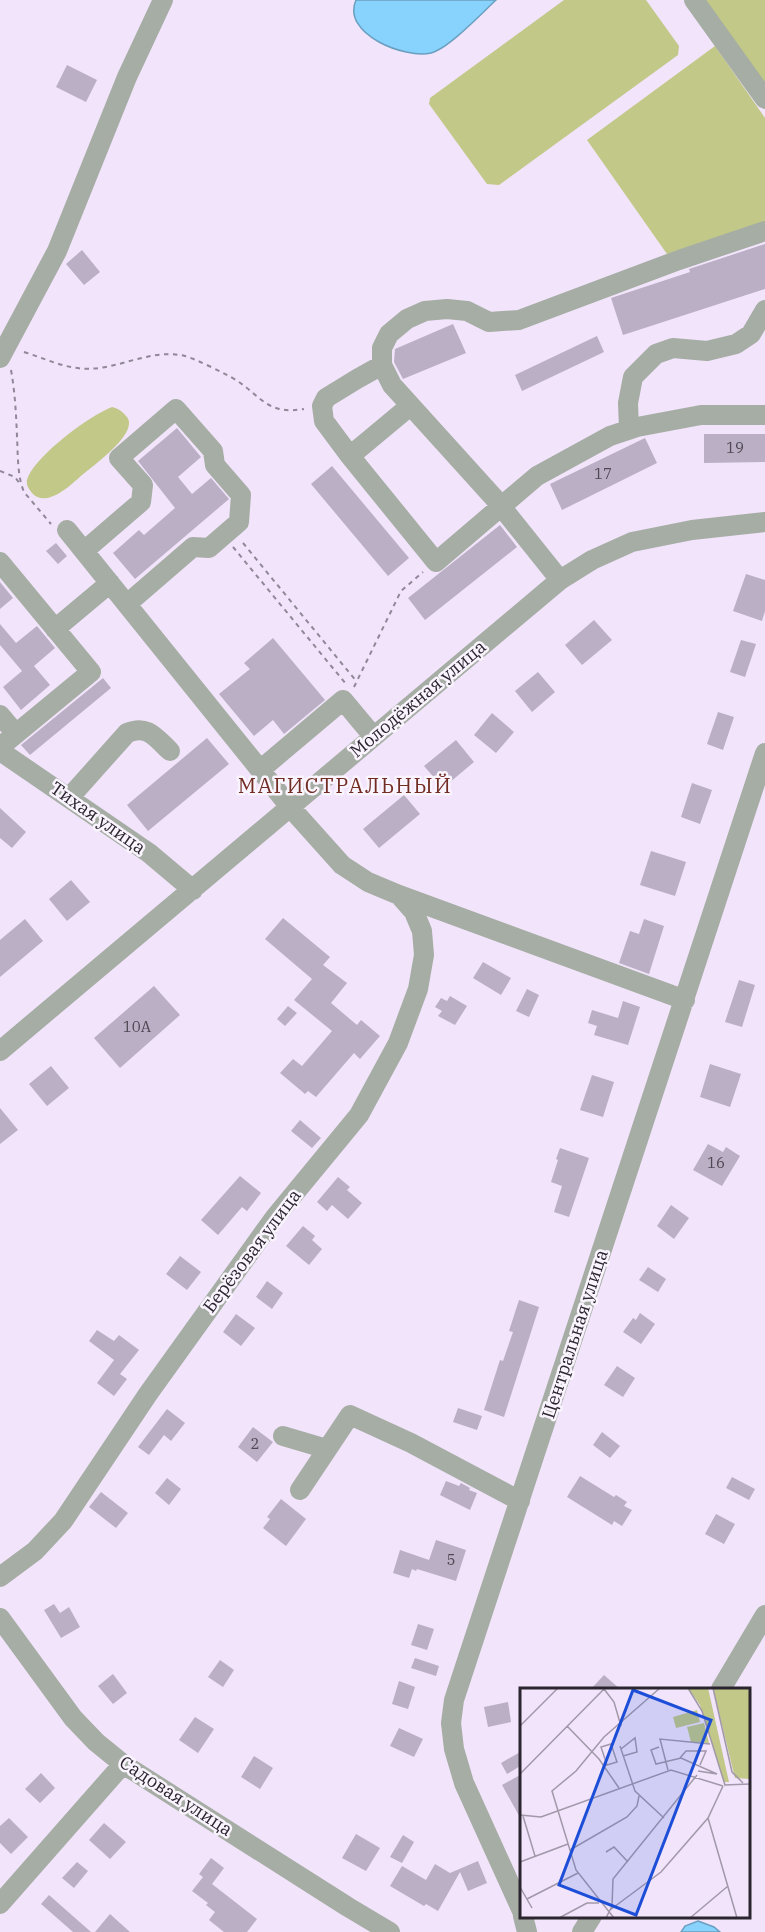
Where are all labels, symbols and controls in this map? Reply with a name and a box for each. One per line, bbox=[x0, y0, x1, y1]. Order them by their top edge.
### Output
house number: 19 bbox=[726, 438, 744, 457]
house number: 17 bbox=[594, 464, 612, 483]
street label: Молодёжная улица bbox=[345, 635, 491, 762]
district label: МАГИСТРАЛЬНЫЙ bbox=[238, 771, 452, 799]
street label: Тихая улица bbox=[46, 776, 151, 859]
house number: 10А bbox=[123, 1017, 152, 1036]
house number: 16 bbox=[707, 1153, 725, 1172]
street label: Берёзовая улица bbox=[198, 1184, 306, 1317]
street label: Центральная улица bbox=[536, 1246, 613, 1421]
house number: 2 bbox=[250, 1434, 260, 1453]
house number: 5 bbox=[446, 1550, 456, 1569]
inset map bbox=[520, 1688, 750, 1917]
street label: Садовая улица bbox=[115, 1750, 237, 1841]

